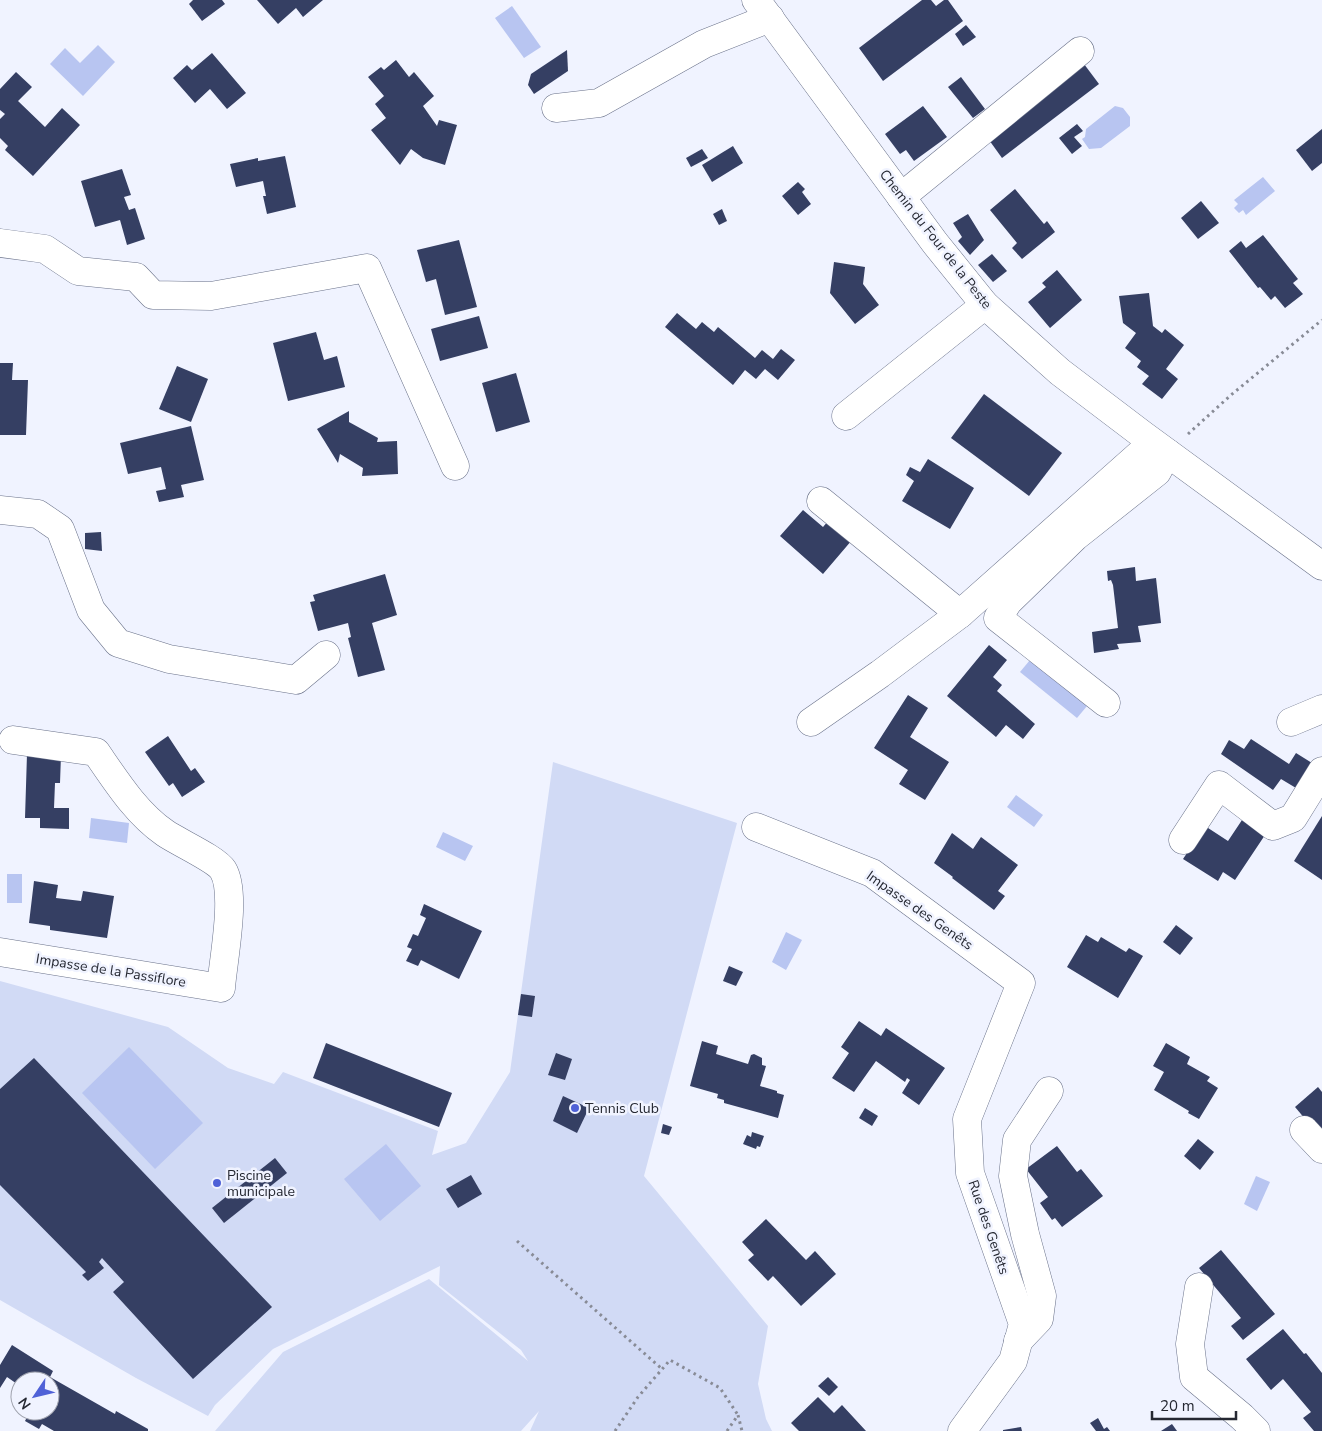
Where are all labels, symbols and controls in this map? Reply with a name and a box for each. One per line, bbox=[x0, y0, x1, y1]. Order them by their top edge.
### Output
street label: Chemin du Four de la Peste bbox=[875, 166, 996, 313]
street label: Impasse des Genêts bbox=[863, 866, 977, 955]
street label: Impasse de la Passiflore bbox=[35, 949, 187, 992]
place label: Tennis Club bbox=[585, 1099, 659, 1118]
marker: Tennis Club bbox=[569, 1102, 581, 1114]
place label: Piscine municipale bbox=[227, 1166, 295, 1201]
marker: Piscine municipale bbox=[211, 1177, 223, 1189]
street label: Rue des Genêts bbox=[963, 1177, 1014, 1277]
north arrow bbox=[10, 1371, 60, 1421]
scale bar bbox=[1152, 1388, 1236, 1420]
text: N bbox=[14, 1393, 36, 1413]
text: 20 m bbox=[1160, 1396, 1195, 1416]

